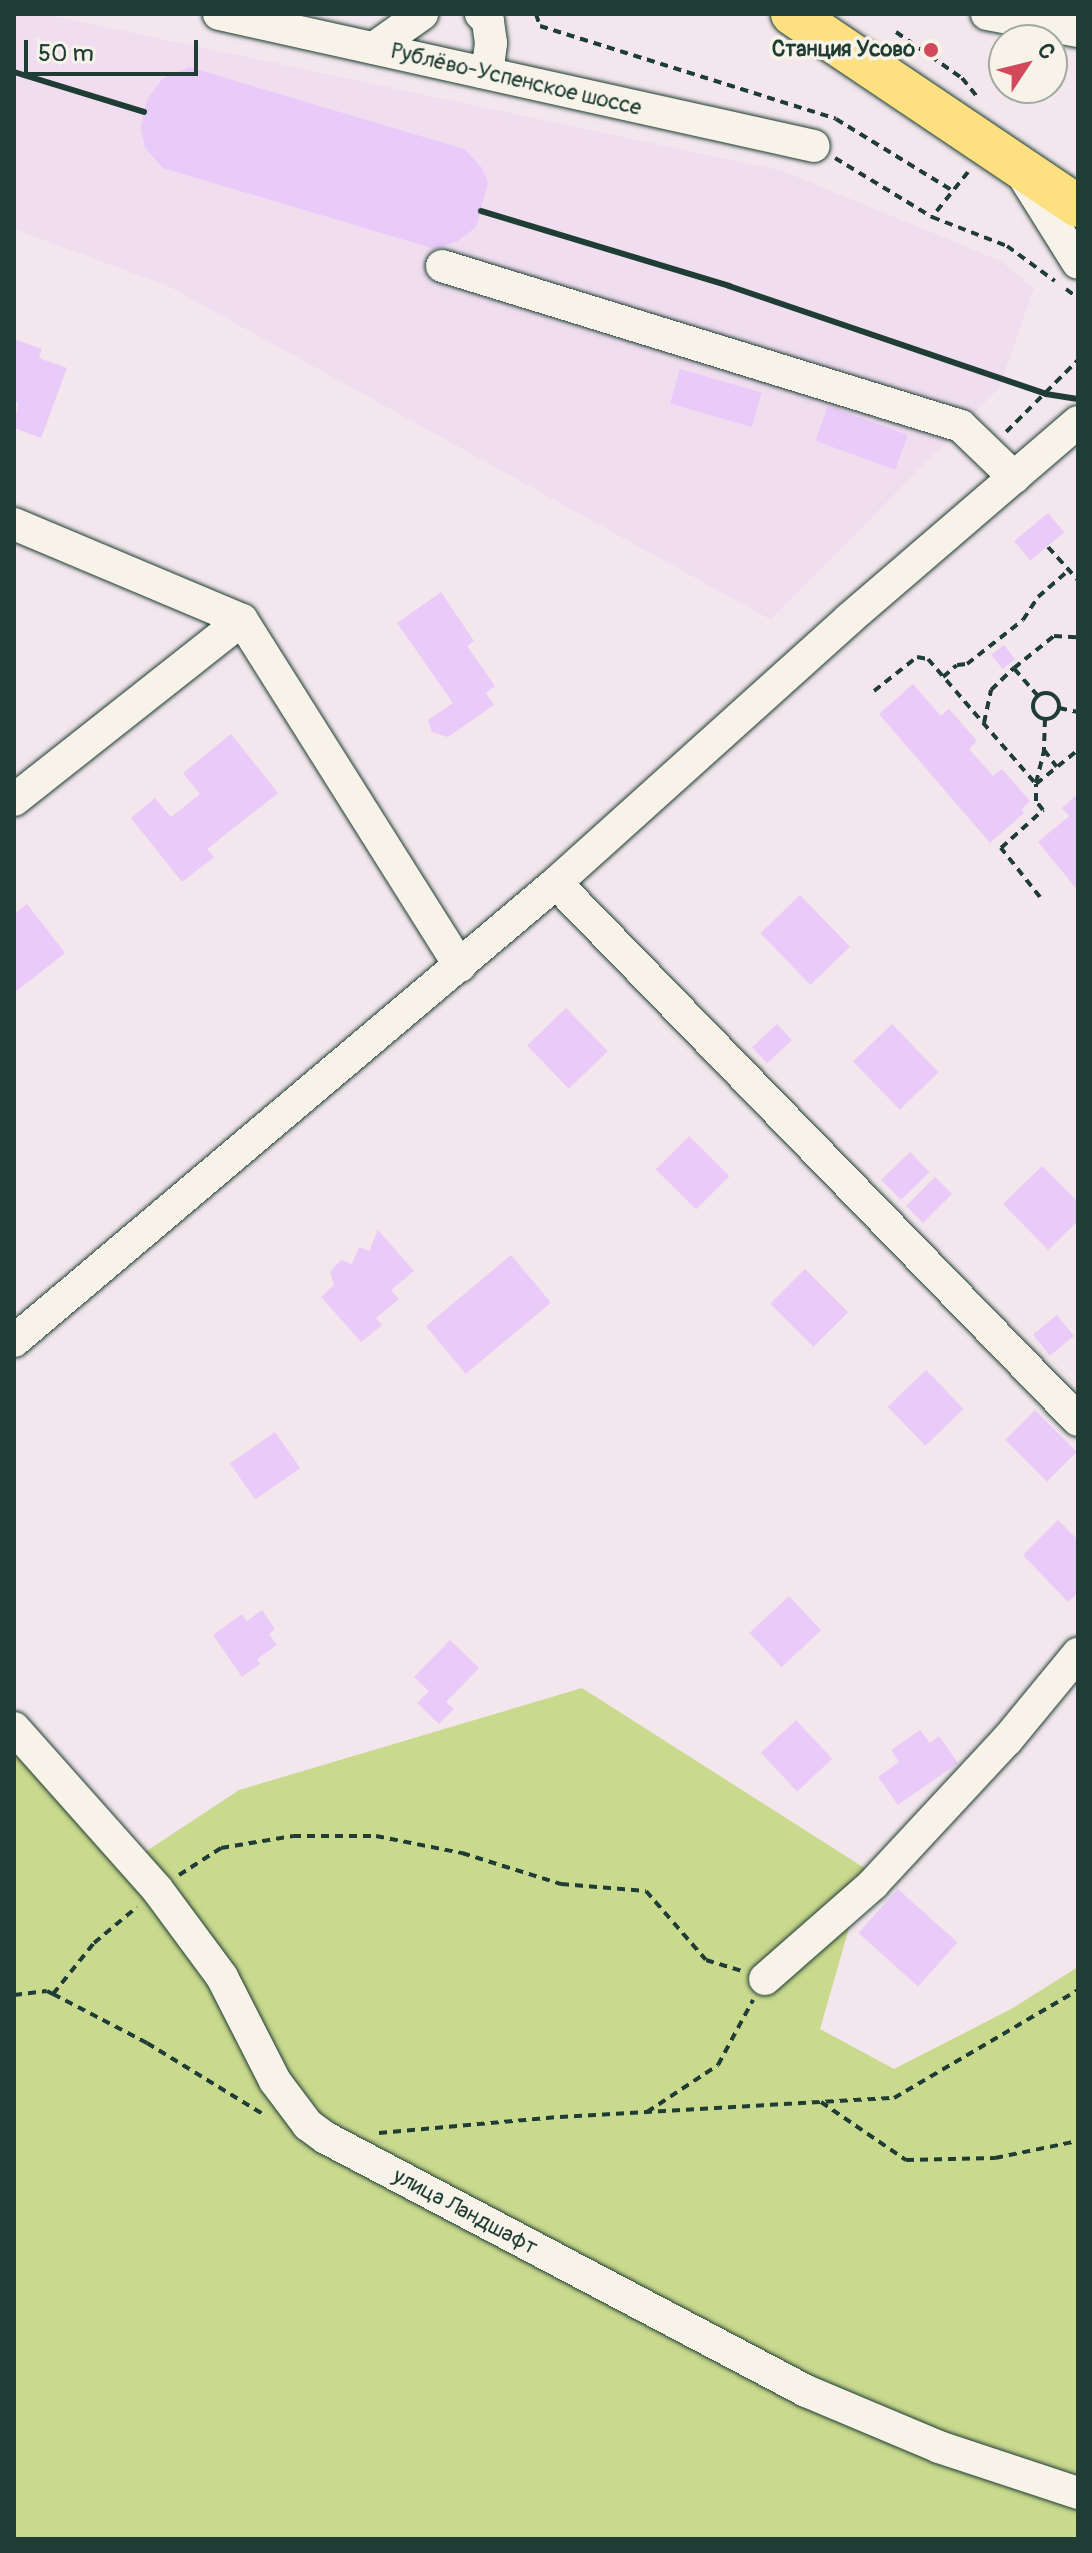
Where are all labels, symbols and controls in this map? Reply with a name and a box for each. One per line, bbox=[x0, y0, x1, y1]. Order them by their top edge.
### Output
scale bar bbox=[28, 24, 202, 74]
north arrow bbox=[988, 24, 1068, 104]
place label: Станция Усово bbox=[772, 37, 915, 63]
street label: Рублёво-Успенское шоссе bbox=[388, 38, 644, 122]
text: С bbox=[1031, 38, 1061, 65]
text: 50 m bbox=[38, 39, 94, 68]
marker: Станция Усово bbox=[922, 41, 940, 59]
street label: улица Ландшафт bbox=[388, 2163, 542, 2261]

